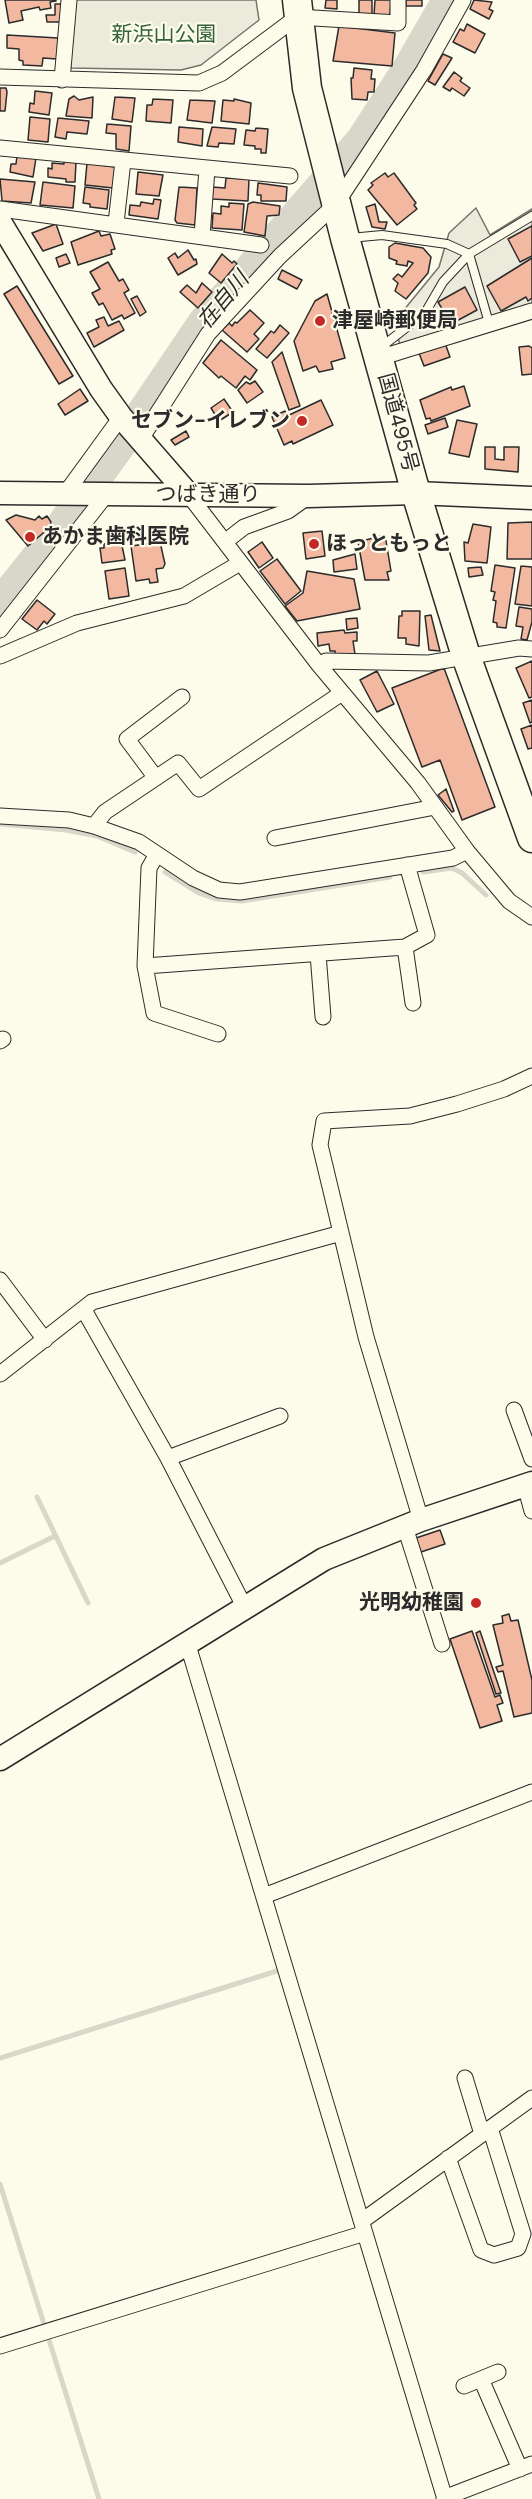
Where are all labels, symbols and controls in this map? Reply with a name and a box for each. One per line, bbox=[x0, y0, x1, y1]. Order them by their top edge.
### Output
park label: 新浜山公園 bbox=[112, 22, 216, 48]
water label: 在自川 bbox=[193, 267, 255, 335]
place label: 津屋崎郵便局 bbox=[332, 308, 458, 334]
marker: 津屋崎郵便局 bbox=[313, 314, 327, 328]
street label: 国道495号 bbox=[372, 371, 422, 475]
place label: セブン-イレブン bbox=[131, 408, 290, 434]
marker: セブン-イレブン bbox=[295, 414, 309, 428]
street label: つばき通り bbox=[156, 482, 260, 508]
place label: あかま歯科医院 bbox=[42, 524, 189, 550]
marker: あかま歯科医院 bbox=[23, 530, 37, 544]
place label: ほっともっと bbox=[326, 531, 452, 557]
marker: ほっともっと bbox=[307, 537, 321, 551]
place label: 光明幼稚園 bbox=[359, 1590, 464, 1616]
marker: 光明幼稚園 bbox=[469, 1596, 483, 1610]

